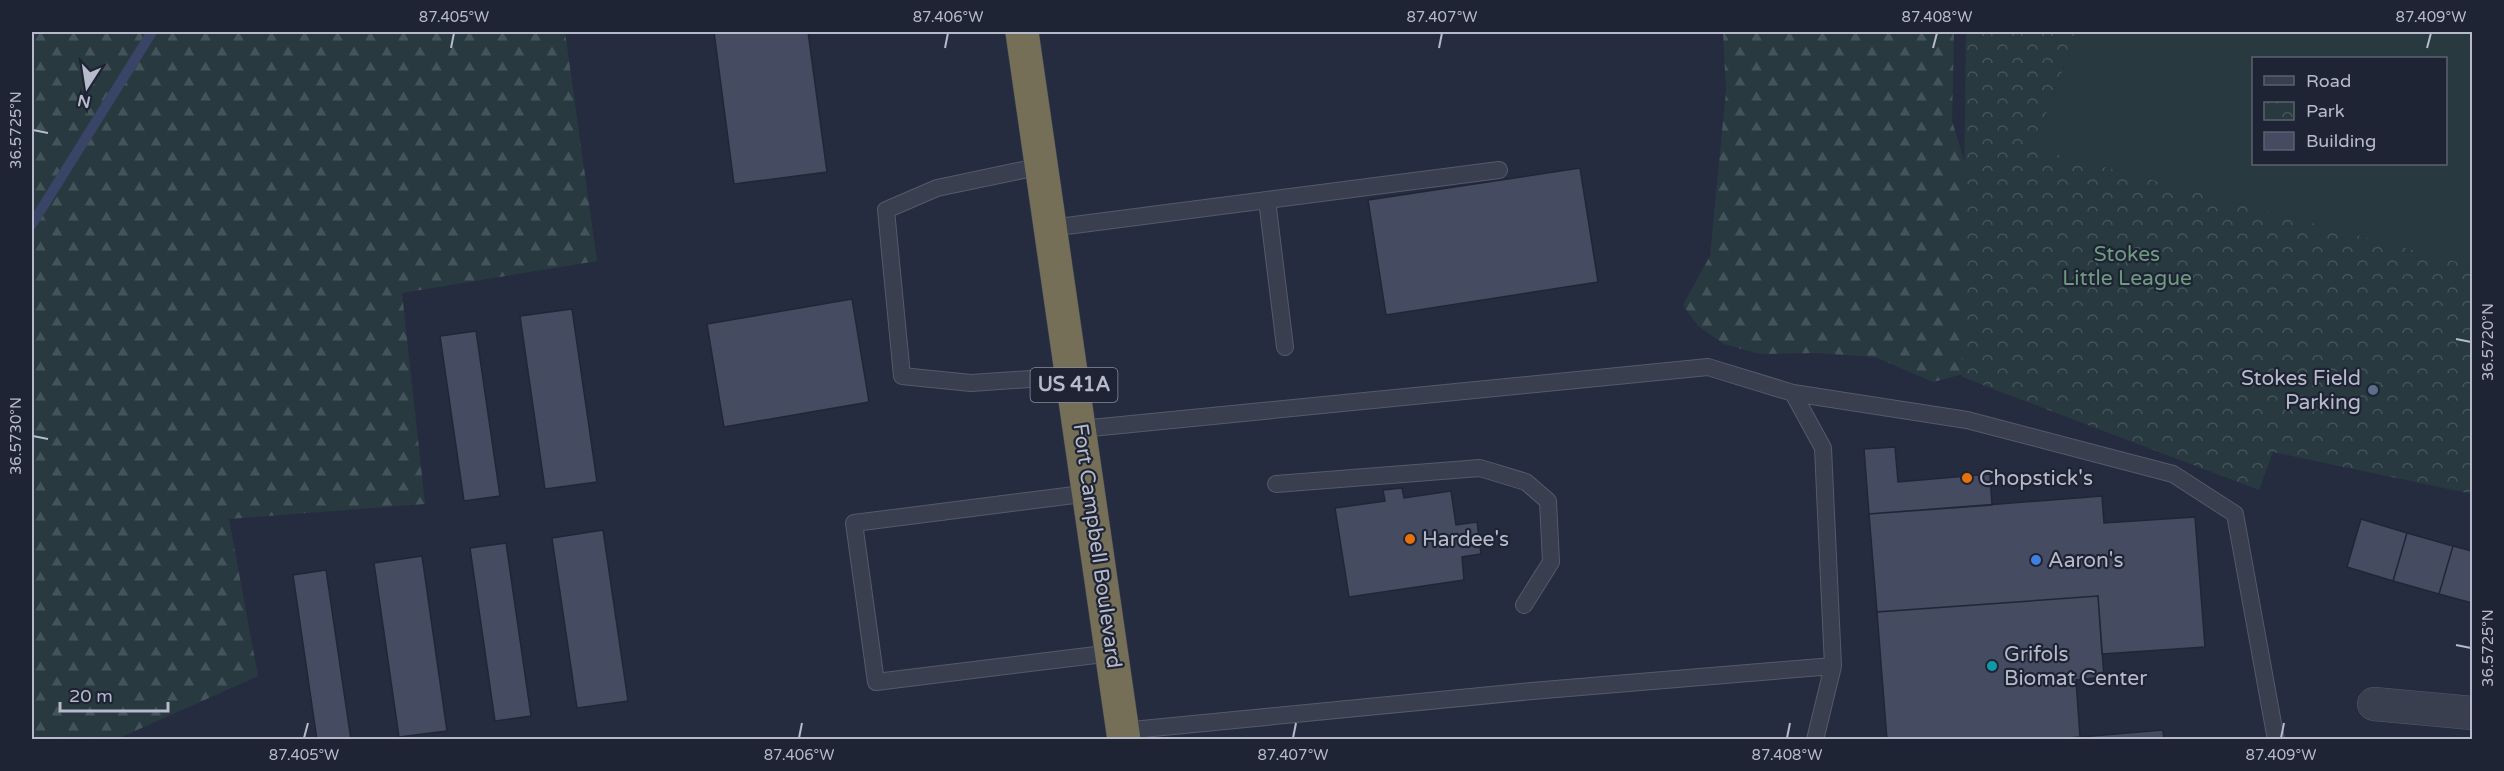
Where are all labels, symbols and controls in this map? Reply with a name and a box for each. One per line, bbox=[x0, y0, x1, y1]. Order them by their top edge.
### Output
text: 87.405°W bbox=[419, 8, 489, 26]
text: 87.406°W bbox=[913, 8, 983, 26]
text: 87.407°W bbox=[1406, 8, 1478, 26]
text: 87.408°W bbox=[1902, 8, 1972, 26]
text: 87.409°W bbox=[2396, 8, 2466, 26]
north arrow bbox=[57, 57, 117, 117]
legend bbox=[2252, 57, 2447, 165]
text: Road bbox=[2306, 70, 2351, 92]
text: N bbox=[76, 90, 92, 112]
text: 36.5725°N bbox=[7, 91, 25, 169]
text: Park bbox=[2306, 100, 2345, 122]
text: Building bbox=[2306, 130, 2376, 152]
park label: Stokes Little League bbox=[2062, 242, 2192, 291]
text: 36.5720°N bbox=[2479, 303, 2497, 381]
place label: Stokes Field Parking bbox=[2241, 366, 2361, 415]
road number: US 41A bbox=[1030, 368, 1118, 402]
marker: Stokes Field Parking bbox=[2366, 383, 2380, 397]
text: 36.5730°N bbox=[7, 397, 25, 475]
street label: Fort Campbell Boulevard bbox=[1067, 422, 1127, 670]
place label: Chopstick's bbox=[1979, 466, 2093, 491]
marker: Chopstick's bbox=[1960, 471, 1974, 485]
place label: Hardee's bbox=[1422, 527, 1509, 552]
marker: Hardee's bbox=[1403, 532, 1417, 546]
place label: Aaron's bbox=[2048, 548, 2124, 573]
marker: Aaron's bbox=[2029, 553, 2043, 567]
text: 36.5725°N bbox=[2479, 609, 2497, 687]
place label: Grifols Biomat Center bbox=[2004, 642, 2147, 691]
marker: Grifols Biomat Center bbox=[1985, 659, 1999, 673]
scale bar bbox=[60, 675, 168, 713]
text: 20 m bbox=[69, 685, 113, 707]
text: 87.405°W bbox=[269, 746, 339, 764]
text: 87.406°W bbox=[764, 746, 834, 764]
text: 87.407°W bbox=[1257, 746, 1329, 764]
text: 87.408°W bbox=[1752, 746, 1822, 764]
text: 87.409°W bbox=[2246, 746, 2316, 764]

